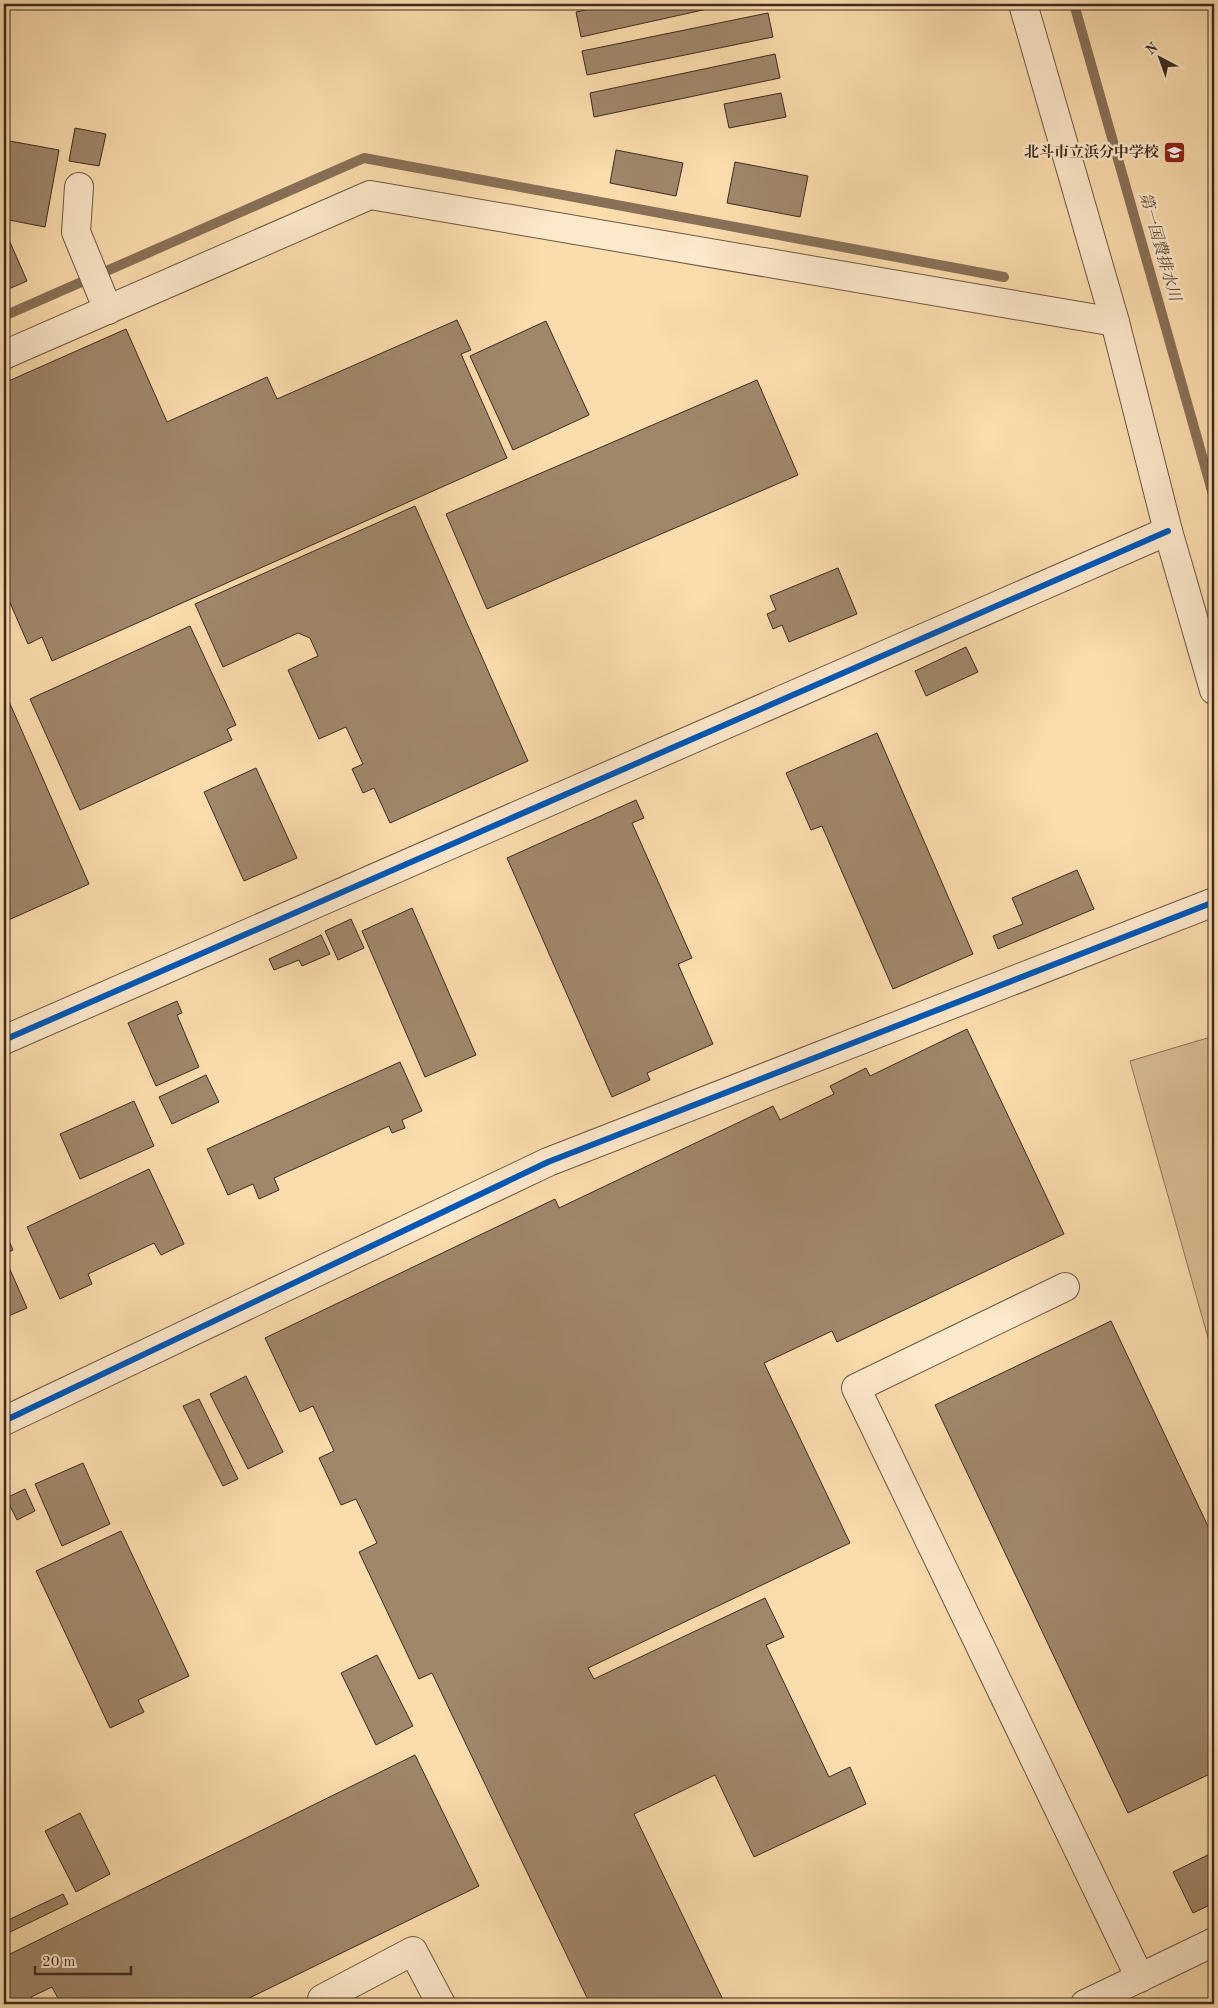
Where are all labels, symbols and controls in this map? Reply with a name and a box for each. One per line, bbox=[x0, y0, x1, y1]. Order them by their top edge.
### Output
north arrow bbox=[1136, 32, 1186, 82]
text: N bbox=[1143, 40, 1161, 58]
school or university icon: 北斗市立浜分中学校 bbox=[1163, 141, 1187, 165]
place label: 北斗市立浜分中学校 bbox=[1024, 143, 1159, 161]
water label: 第一国費排水川 bbox=[1136, 190, 1185, 305]
scale bar bbox=[35, 1943, 131, 1975]
text: 20 m bbox=[42, 1955, 76, 1970]

